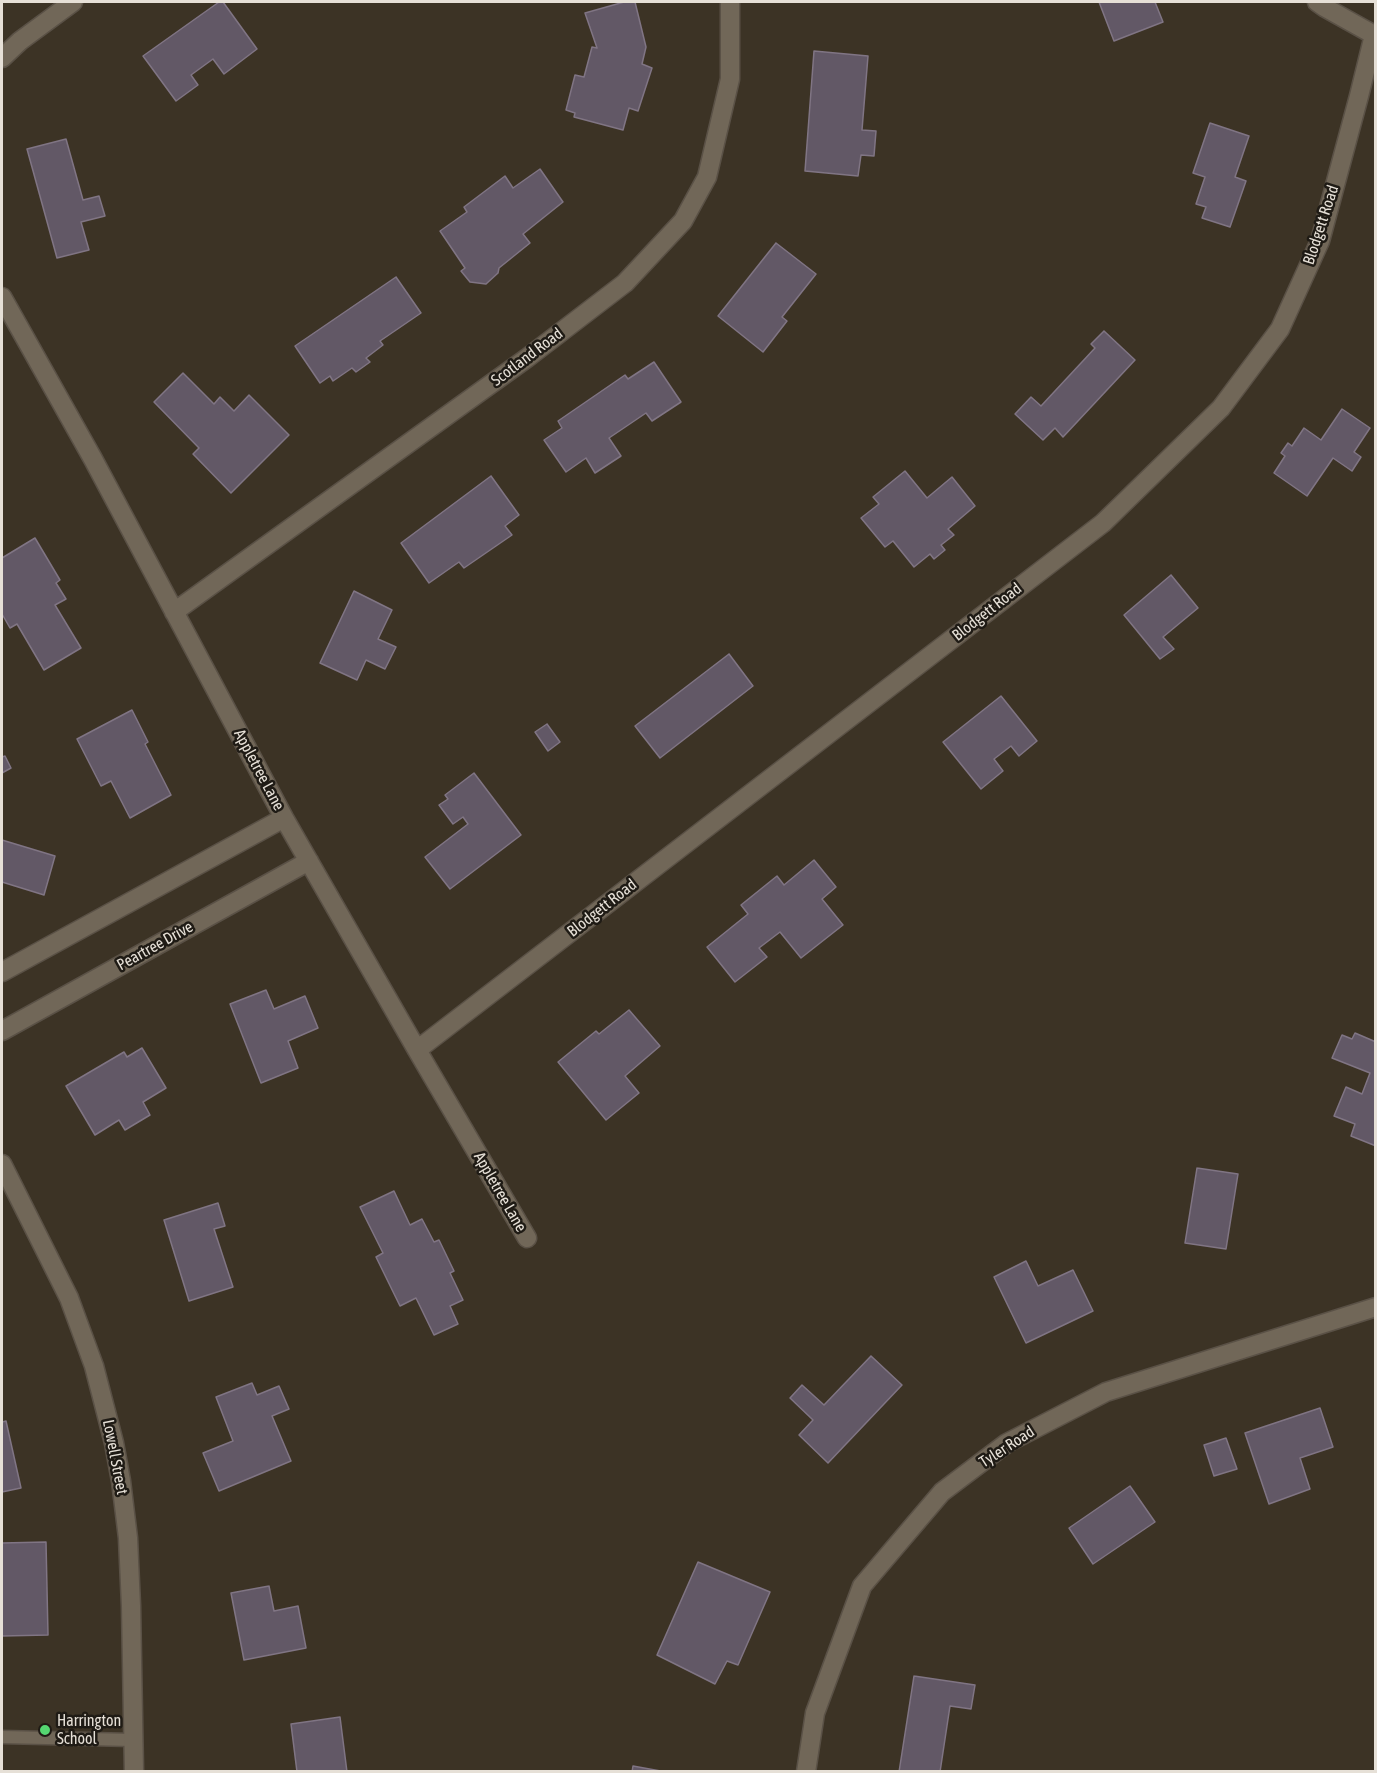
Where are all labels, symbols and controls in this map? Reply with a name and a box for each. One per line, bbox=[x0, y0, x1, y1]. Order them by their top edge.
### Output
street label: Blodgett Road bbox=[1299, 183, 1343, 267]
street label: Scotland Road bbox=[487, 324, 567, 390]
street label: Blodgett Road bbox=[949, 579, 1025, 645]
street label: Appletree Lane bbox=[230, 726, 288, 814]
street label: Blodgett Road bbox=[564, 875, 640, 941]
street label: Peartree Drive bbox=[114, 917, 196, 975]
street label: Appletree Lane bbox=[469, 1149, 531, 1235]
street label: Lowell Street bbox=[98, 1418, 132, 1496]
street label: Tyler Road bbox=[976, 1422, 1038, 1472]
place label: Harrington School bbox=[57, 1711, 121, 1749]
marker: Harrington School bbox=[38, 1723, 52, 1737]

